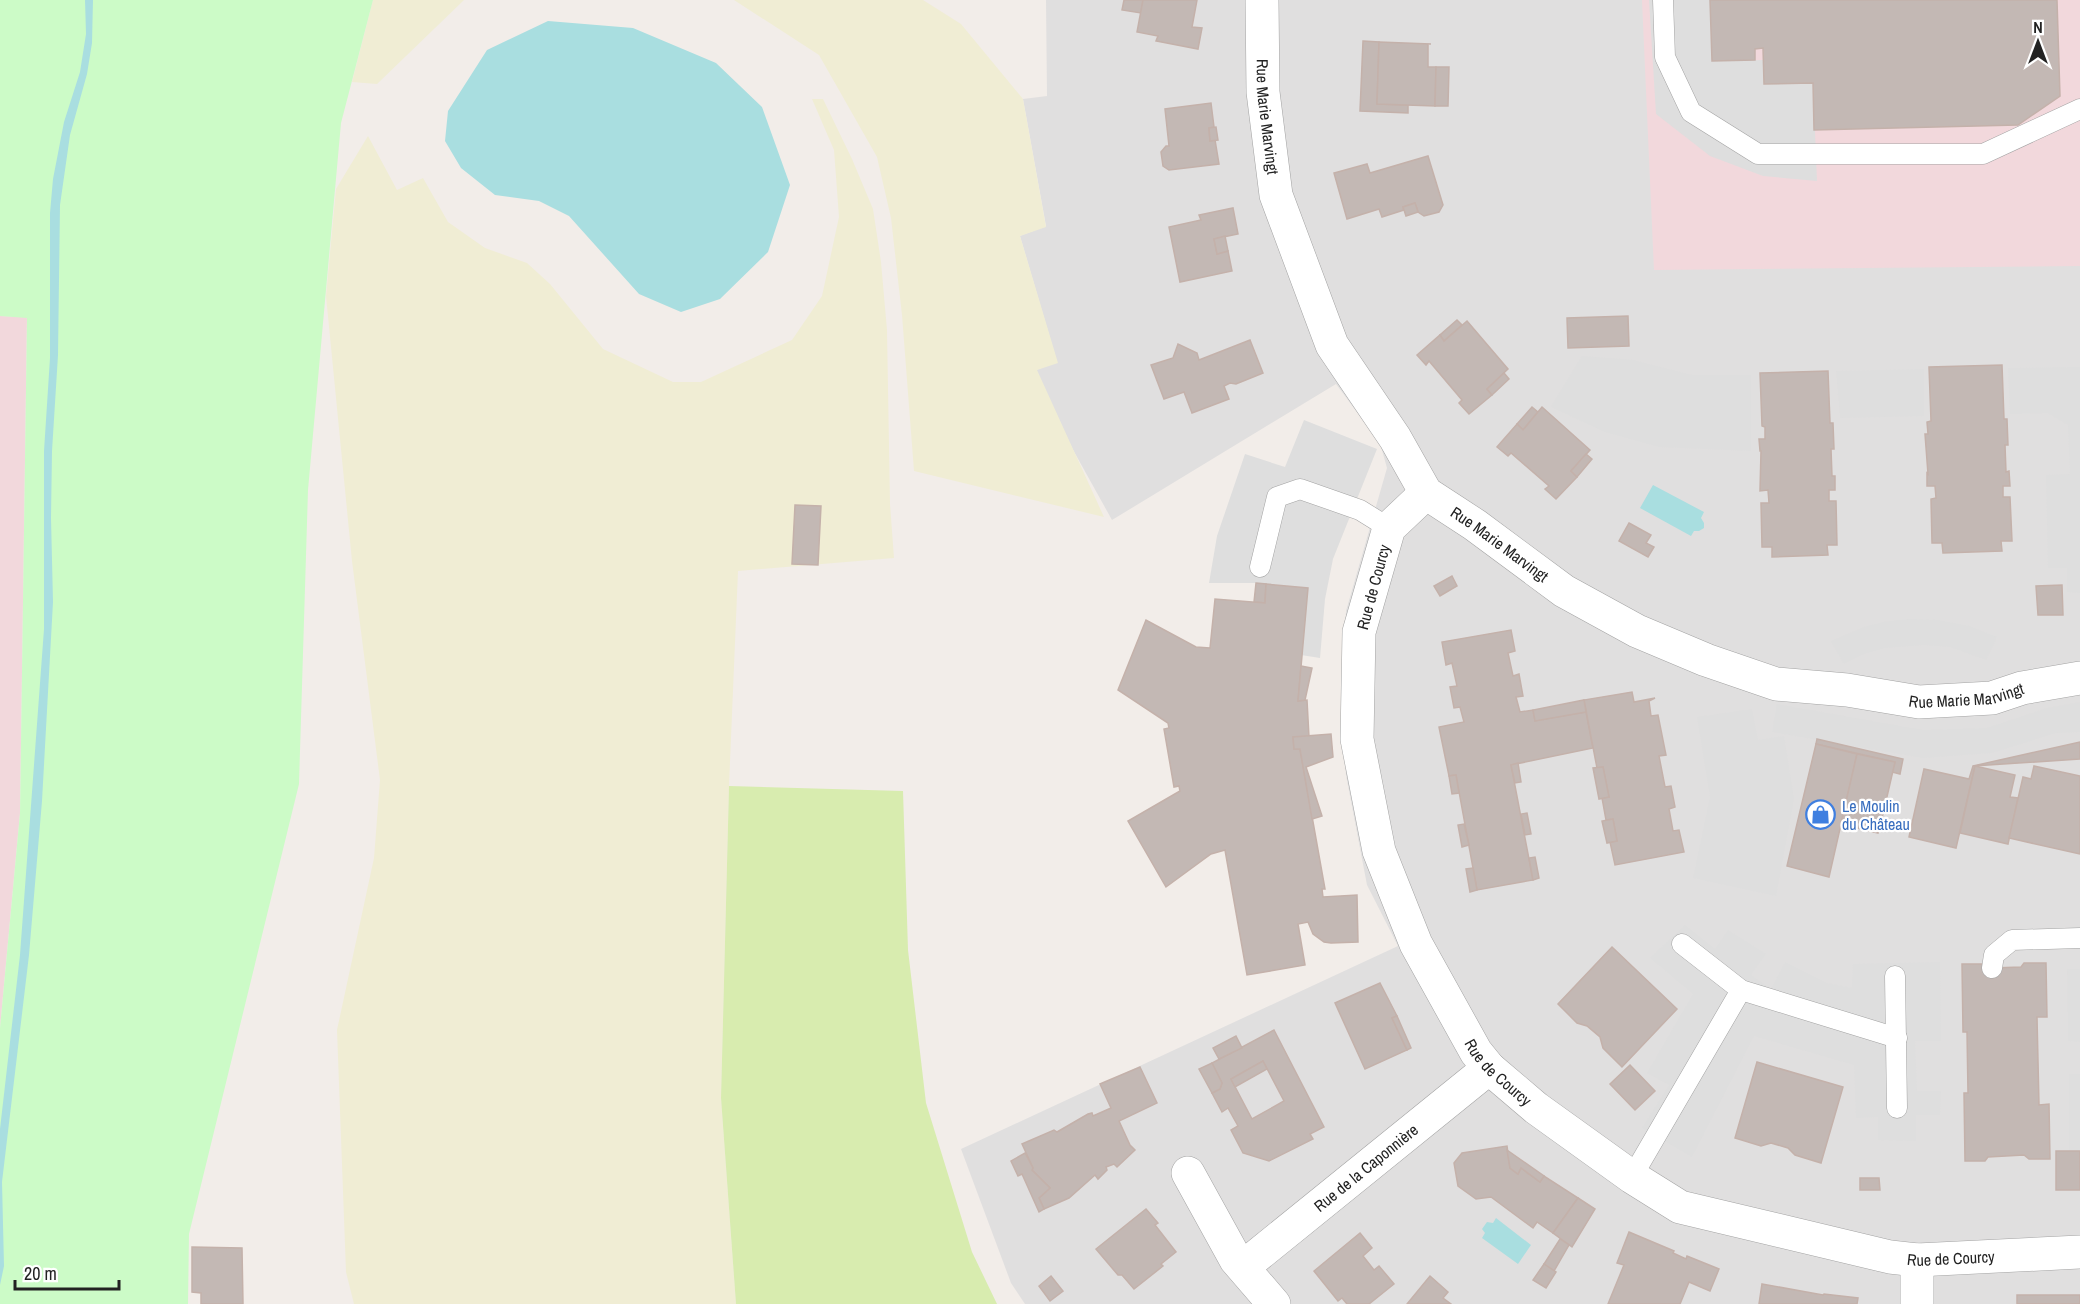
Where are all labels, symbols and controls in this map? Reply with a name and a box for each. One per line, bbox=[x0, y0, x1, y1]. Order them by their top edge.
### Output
north arrow bbox=[2008, 12, 2068, 72]
text: N bbox=[2033, 16, 2043, 38]
street label: Rue Marie Marvingt bbox=[1251, 59, 1284, 176]
street label: Rue Marie Marvingt bbox=[1446, 501, 1553, 587]
street label: Rue de Courcy bbox=[1351, 541, 1395, 632]
street label: Rue Marie Marvingt bbox=[1907, 677, 2027, 713]
place label: Le Moulin du Château bbox=[1842, 795, 1910, 835]
shop icon: Le Moulin du Château bbox=[1805, 799, 1837, 831]
street label: Rue de Courcy bbox=[1460, 1035, 1537, 1111]
street label: Rue de la Caponnière bbox=[1309, 1119, 1423, 1217]
street label: Rue de Courcy bbox=[1906, 1245, 1995, 1271]
scale bar bbox=[15, 1253, 118, 1291]
text: 20 m bbox=[24, 1261, 57, 1286]

